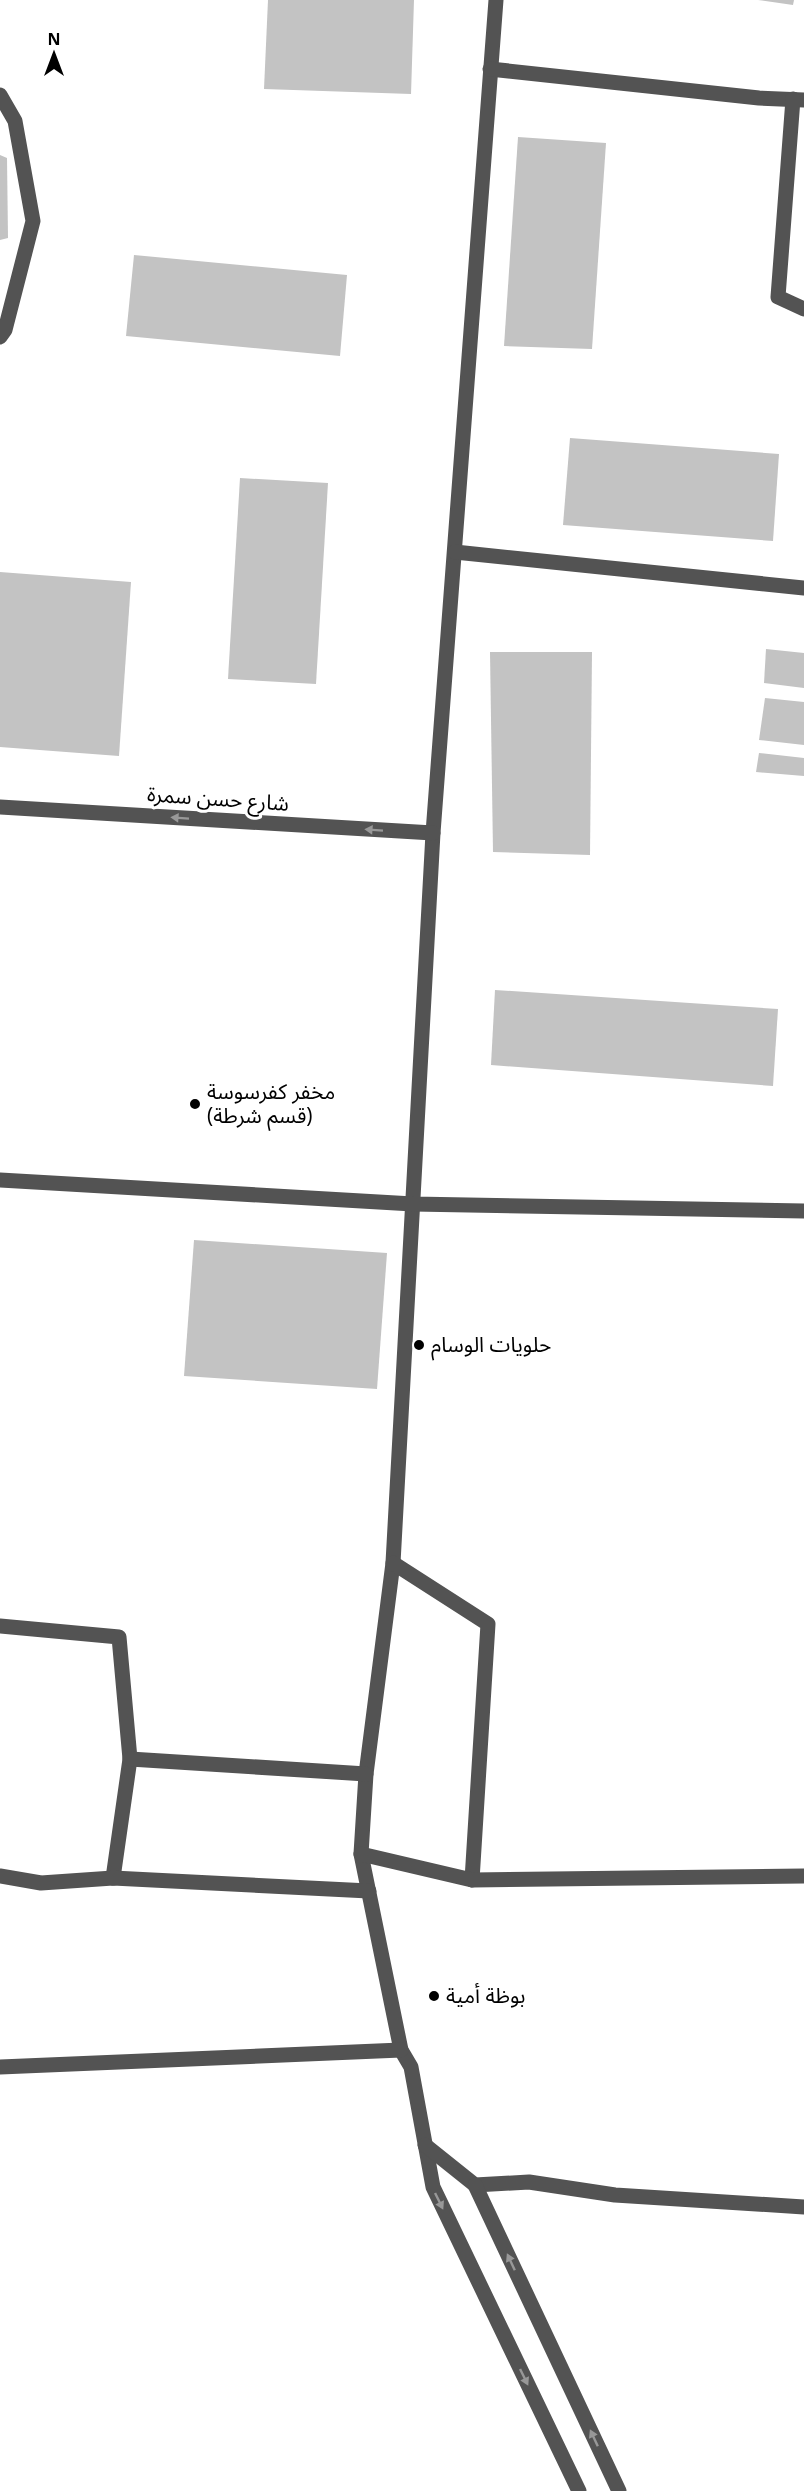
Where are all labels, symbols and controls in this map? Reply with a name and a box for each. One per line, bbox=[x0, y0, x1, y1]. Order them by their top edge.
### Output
north arrow bbox=[24, 24, 84, 84]
text: N bbox=[47, 28, 61, 50]
street label: شارع حسن سمرة bbox=[146, 779, 290, 819]
one-way arrow bbox=[170, 813, 189, 822]
one-way arrow bbox=[365, 825, 384, 834]
place label: مخفر كفرسوسة (قسم شرطة) bbox=[207, 1077, 335, 1131]
marker: مخفر كفرسوسة (قسم شرطة) bbox=[188, 1097, 202, 1111]
place label: حلويات الوسام bbox=[431, 1330, 551, 1361]
marker: حلويات الوسام bbox=[412, 1338, 426, 1352]
place label: بوظة أمية bbox=[446, 1981, 525, 2009]
marker: بوظة أمية bbox=[427, 1989, 441, 2003]
one-way arrow bbox=[435, 2192, 444, 2209]
one-way arrow bbox=[507, 2253, 516, 2270]
one-way arrow bbox=[519, 2368, 528, 2385]
one-way arrow bbox=[589, 2430, 598, 2447]

